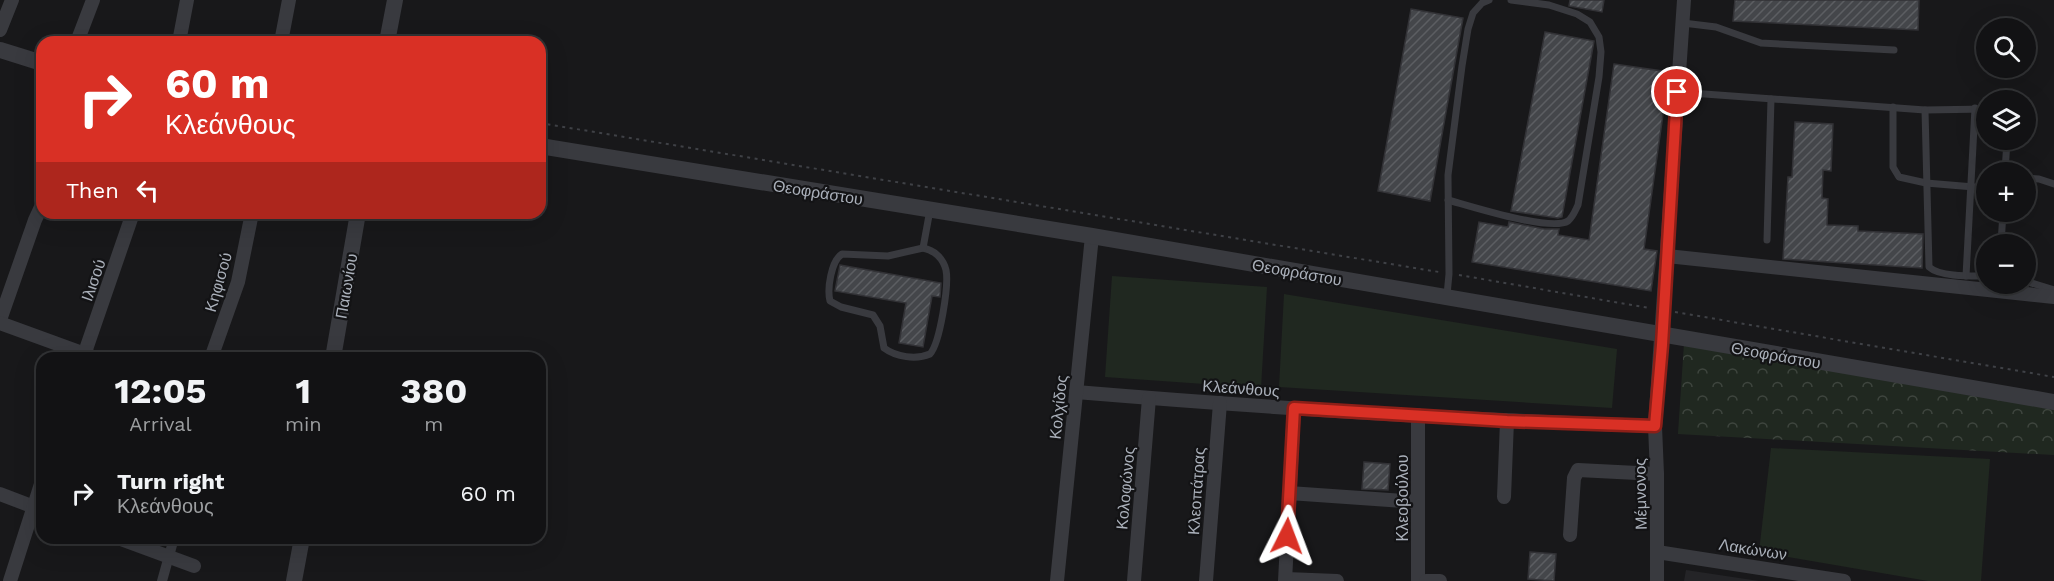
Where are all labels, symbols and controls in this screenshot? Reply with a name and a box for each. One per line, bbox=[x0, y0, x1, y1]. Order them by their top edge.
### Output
map controls bbox=[1976, 18, 2036, 294]
button: search bbox=[1976, 18, 2036, 78]
text: 60 m bbox=[165, 59, 269, 108]
icon: right bbox=[66, 60, 144, 138]
pin bbox=[1651, 66, 1702, 117]
icon: arrive bbox=[1660, 75, 1693, 108]
button: layers bbox=[1976, 90, 2036, 150]
text: Κλεάνθους bbox=[165, 109, 295, 141]
button: + bbox=[1976, 162, 2036, 222]
icon: left bbox=[131, 174, 164, 207]
street label: Θεοφράστου bbox=[772, 176, 864, 209]
text: Then bbox=[66, 178, 119, 203]
button: − bbox=[1976, 234, 2036, 294]
street label: Κηφισού bbox=[201, 250, 236, 314]
street label: Παιωνίου bbox=[331, 252, 362, 320]
street label: Θεοφράστου bbox=[1251, 255, 1343, 290]
street label: Ιλισού bbox=[77, 256, 110, 304]
street label: Θεοφράστου bbox=[1730, 338, 1822, 373]
text: 12:05 bbox=[115, 370, 206, 412]
text: 1 bbox=[296, 370, 311, 412]
text: 380 bbox=[400, 370, 467, 412]
street label: Κολχίδος bbox=[1046, 374, 1071, 440]
street label: Κλεάνθους bbox=[1202, 376, 1280, 401]
text: Arrival bbox=[129, 412, 192, 436]
text: min bbox=[285, 412, 322, 436]
text: m bbox=[424, 412, 443, 436]
street label: Κολοφώνος bbox=[1112, 445, 1139, 530]
street label: Κλεοπάτρας bbox=[1184, 446, 1209, 536]
street label: Κλεοβούλου bbox=[1393, 455, 1412, 541]
street label: Μέμνονος bbox=[1630, 458, 1651, 530]
text: Turn right bbox=[117, 469, 224, 494]
icon: right bbox=[66, 477, 99, 510]
text: 60 m bbox=[460, 481, 516, 506]
text: Κλεάνθους bbox=[117, 494, 214, 518]
position arrow bbox=[1255, 504, 1319, 568]
street label: Λακώνων bbox=[1717, 535, 1788, 564]

